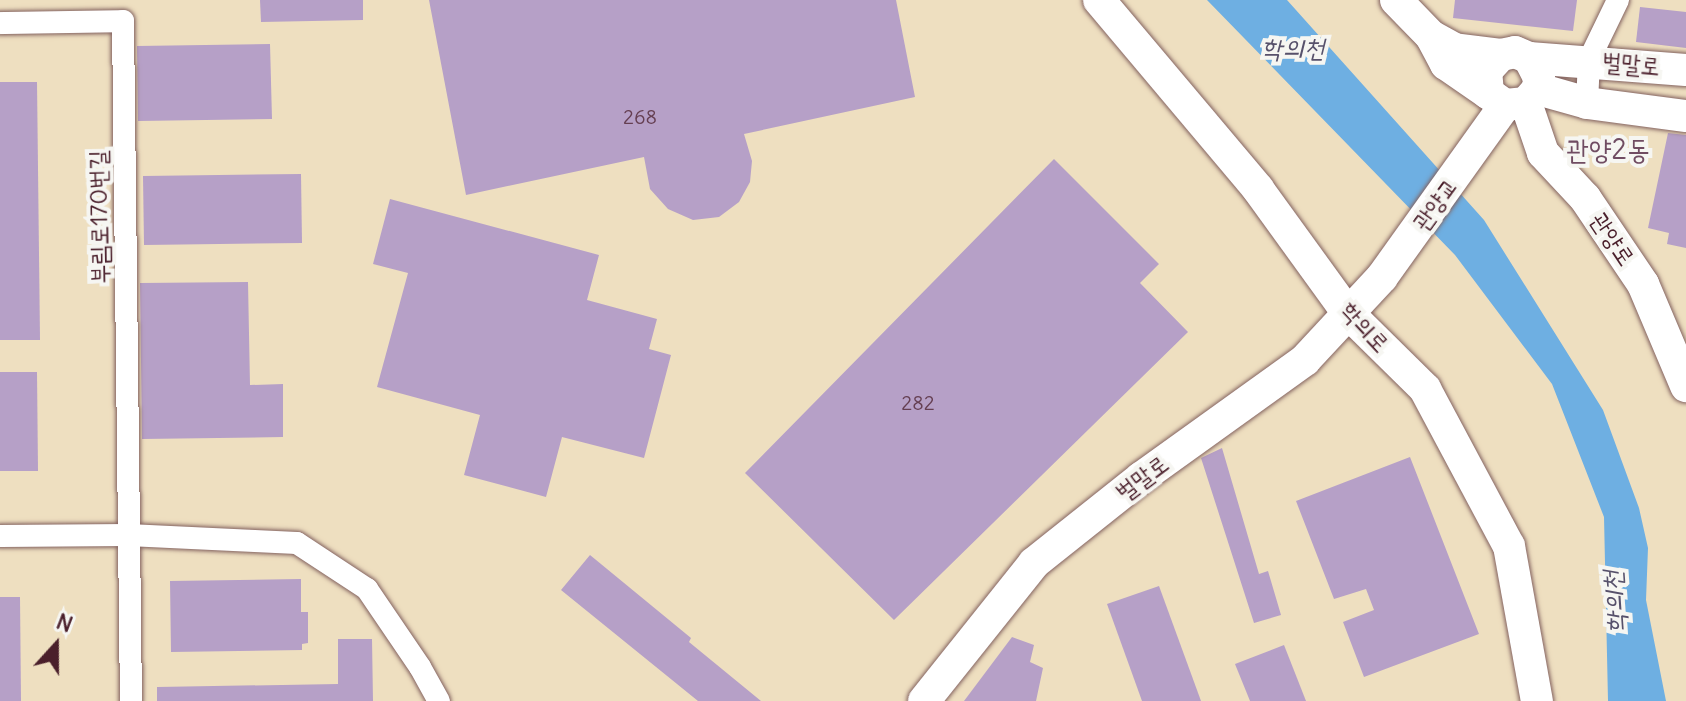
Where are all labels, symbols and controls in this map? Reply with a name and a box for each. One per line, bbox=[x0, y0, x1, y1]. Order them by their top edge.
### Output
water label: 학의천 bbox=[1262, 32, 1324, 64]
street label: 벌말로 bbox=[1601, 47, 1661, 81]
house number: 268 bbox=[623, 104, 657, 128]
district label: 관양2동 bbox=[1567, 132, 1649, 166]
street label: 부림로170번길 bbox=[83, 150, 115, 284]
street label: 관양교 bbox=[1406, 172, 1464, 236]
street label: 관양로 bbox=[1585, 207, 1641, 271]
street label: 학의로 bbox=[1335, 296, 1395, 358]
house number: 282 bbox=[901, 390, 935, 414]
street label: 벌말로 bbox=[1110, 449, 1174, 507]
water label: 학의천 bbox=[1596, 570, 1632, 634]
north arrow bbox=[16, 605, 96, 685]
text: N bbox=[52, 607, 77, 638]

